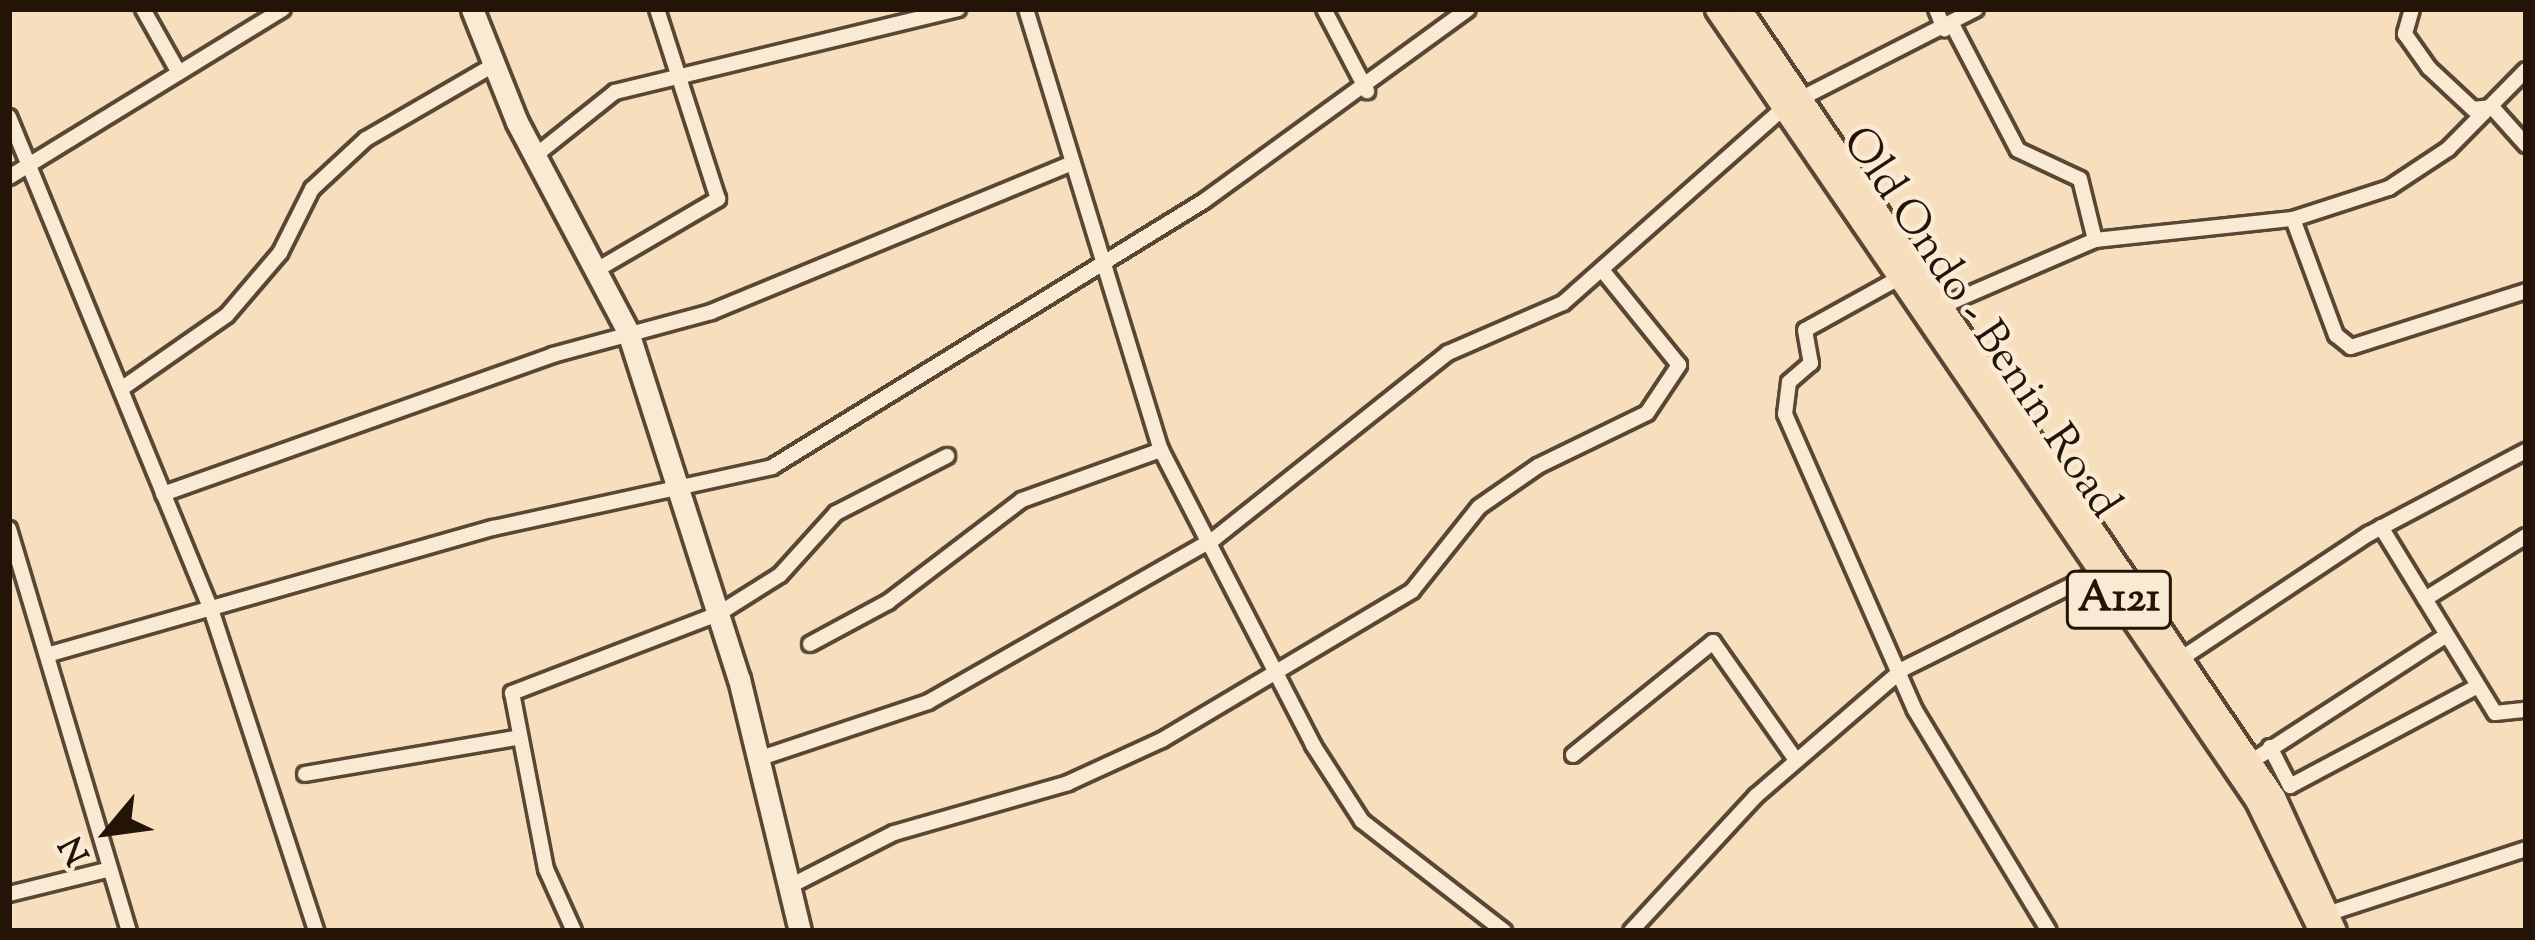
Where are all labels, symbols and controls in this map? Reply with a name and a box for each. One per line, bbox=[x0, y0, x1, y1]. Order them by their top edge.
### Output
street label: Old Ondo - Benin Road bbox=[1828, 118, 2130, 530]
road number: A121 bbox=[2065, 564, 2173, 636]
north arrow bbox=[48, 772, 168, 892]
text: N bbox=[49, 826, 104, 873]

